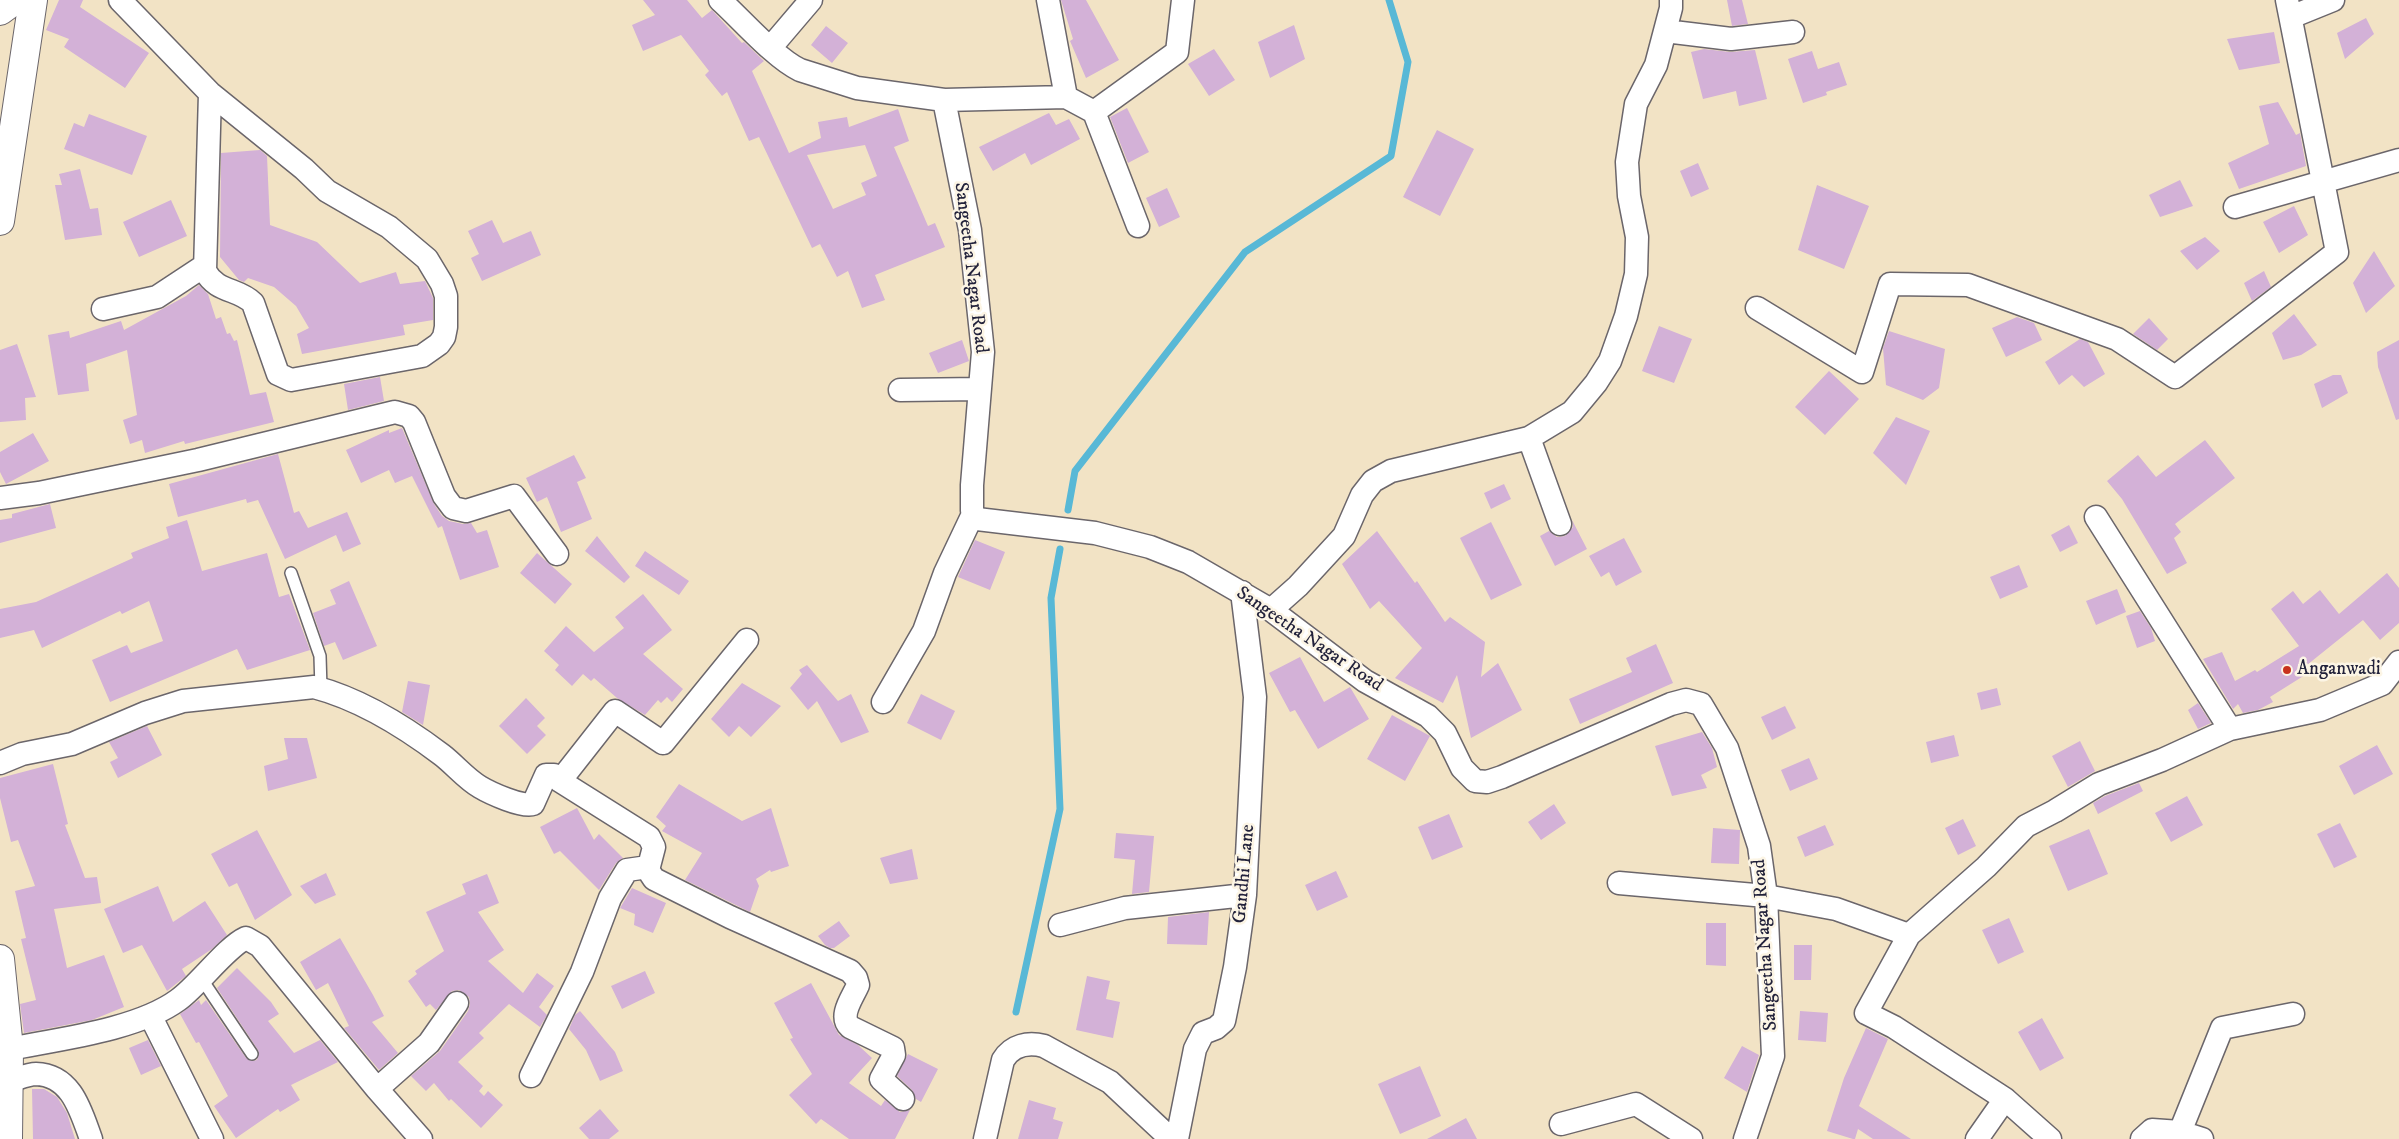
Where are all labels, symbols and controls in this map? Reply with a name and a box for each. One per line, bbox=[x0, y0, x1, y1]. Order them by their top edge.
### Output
street label: Sangeetha Nagar Road bbox=[948, 181, 992, 355]
street label: Sangeetha Nagar Road bbox=[1231, 582, 1387, 698]
place label: Anganwadi bbox=[2297, 659, 2381, 681]
marker: Anganwadi bbox=[2281, 664, 2293, 676]
street label: Gandhi Lane bbox=[1229, 824, 1261, 924]
street label: Sangeetha Nagar Road bbox=[1749, 858, 1783, 1032]

